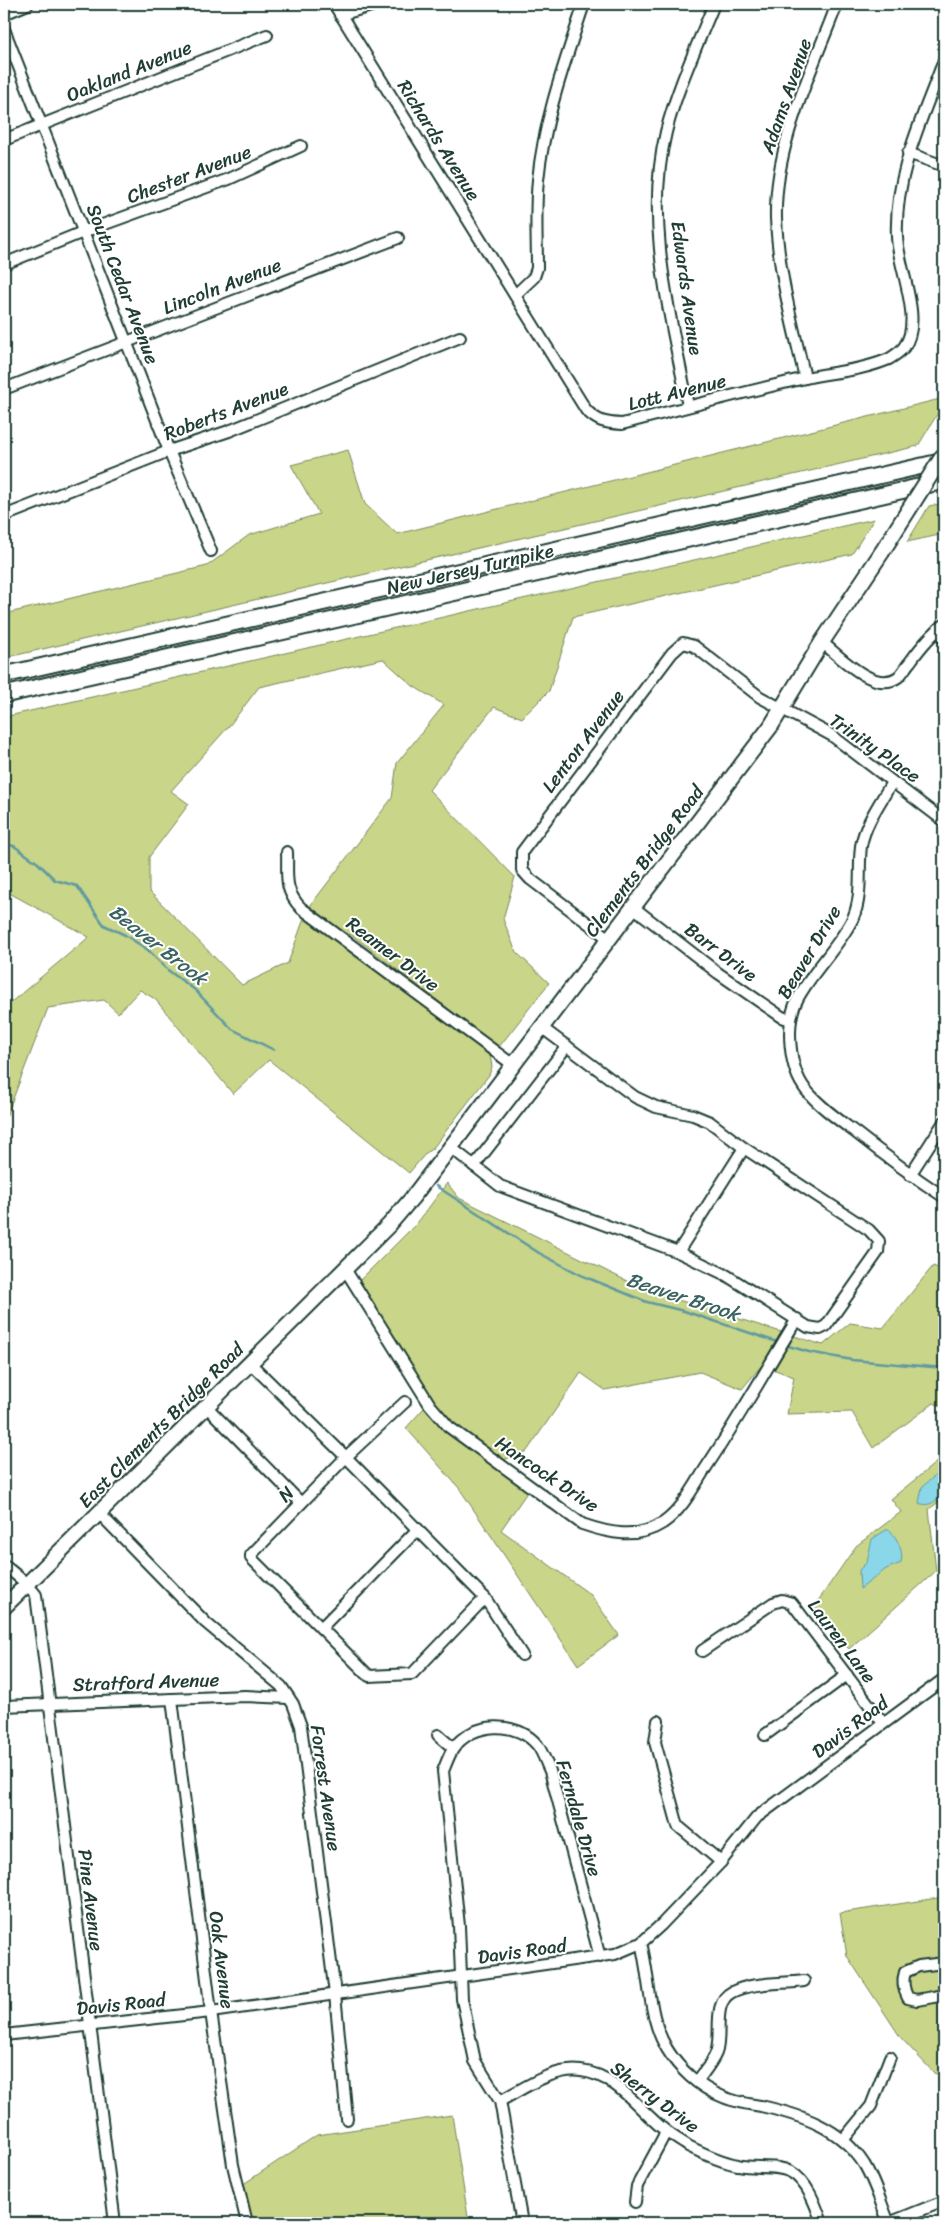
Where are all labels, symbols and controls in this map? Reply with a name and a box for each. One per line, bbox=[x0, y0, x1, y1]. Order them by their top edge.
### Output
street label: Oakland Avenue bbox=[61, 31, 197, 111]
street label: Adams Avenue bbox=[750, 33, 821, 159]
street label: Richards Avenue bbox=[388, 73, 490, 207]
street label: Chester Avenue bbox=[122, 135, 256, 213]
street label: South Cedar Avenue bbox=[77, 199, 169, 369]
street label: Edwards Avenue bbox=[661, 219, 713, 357]
street label: Lincoln Avenue bbox=[158, 248, 286, 324]
street label: Lott Avenue bbox=[624, 364, 730, 420]
street label: Roberts Avenue bbox=[159, 372, 293, 450]
street label: New Jersey Turnpike bbox=[383, 534, 557, 604]
street label: Lenton Avenue bbox=[533, 682, 633, 800]
street label: Trinity Place bbox=[822, 704, 928, 792]
street label: Clements Bridge Road bbox=[576, 776, 714, 944]
water label: Beaver Brook bbox=[101, 895, 217, 996]
street label: Beaver Drive bbox=[768, 898, 850, 1006]
street label: Reamer Drive bbox=[339, 908, 447, 1001]
street label: Barr Drive bbox=[677, 913, 765, 991]
water label: Beaver Brook bbox=[622, 1262, 746, 1332]
street label: East Clements Bridge Road bbox=[70, 1333, 253, 1516]
street label: Hancock Drive bbox=[488, 1427, 606, 1521]
street label: N bbox=[270, 1478, 302, 1510]
street label: Lauren Lane bbox=[799, 1592, 885, 1691]
street label: Stratford Avenue bbox=[72, 1663, 220, 1701]
street label: Davis Road bbox=[804, 1686, 897, 1767]
street label: Forrest Avenue bbox=[301, 1723, 351, 1853]
street label: Ferndale Drive bbox=[547, 1756, 611, 1881]
street label: Pine Avenue bbox=[68, 1847, 114, 1953]
street label: Oak Avenue bbox=[200, 1909, 244, 2011]
street label: Davis Road bbox=[476, 1928, 570, 1974]
street label: Davis Road bbox=[75, 1983, 169, 2025]
street label: Sherry Drive bbox=[603, 2052, 707, 2142]

